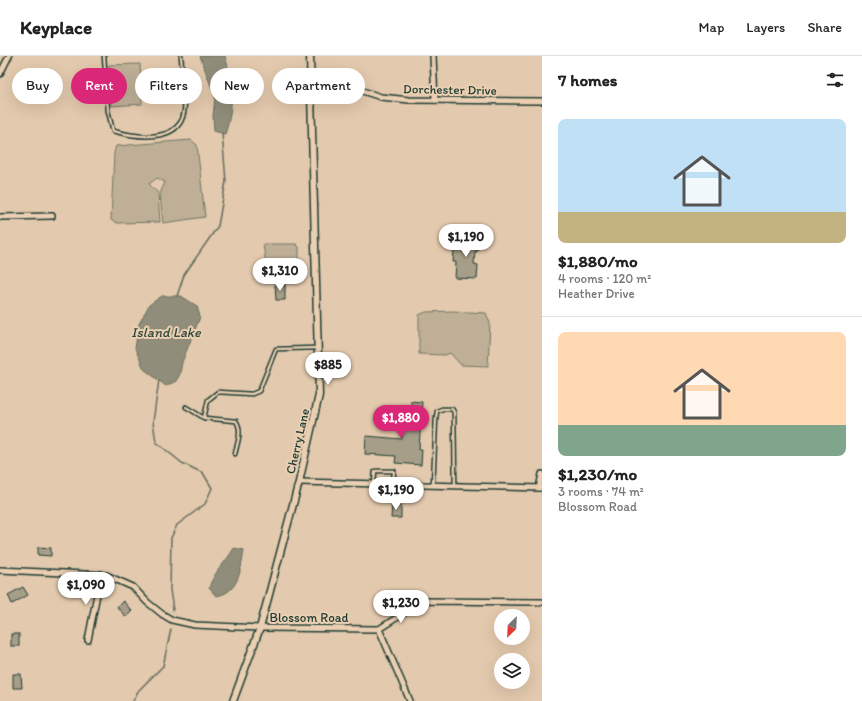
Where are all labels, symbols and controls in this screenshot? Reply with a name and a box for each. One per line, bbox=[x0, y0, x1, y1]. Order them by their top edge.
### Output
text: Keyplace bbox=[20, 16, 92, 39]
text: Map bbox=[699, 19, 724, 36]
text: Layers bbox=[746, 19, 785, 36]
text: Share bbox=[807, 19, 842, 36]
chip: Buy bbox=[12, 68, 63, 104]
chip: Rent bbox=[71, 68, 127, 104]
chip: Filters bbox=[135, 68, 202, 104]
chip: New bbox=[210, 68, 264, 104]
chip: Apartment bbox=[272, 68, 365, 104]
icon: filters bbox=[824, 69, 846, 91]
text: 7 homes bbox=[558, 70, 618, 90]
street label: Dorchester Drive bbox=[403, 81, 497, 98]
icon: home bbox=[666, 145, 738, 217]
pin: $1,190 bbox=[433, 224, 499, 258]
text: $1,190 bbox=[448, 229, 484, 244]
text: $1,880/mo bbox=[558, 251, 638, 271]
pin: $1,310 bbox=[247, 258, 313, 292]
text: $1,310 bbox=[262, 263, 298, 278]
text: 4 rooms · 120 m² bbox=[558, 271, 651, 286]
text: Heather Drive bbox=[558, 286, 635, 301]
water label: Island Lake bbox=[131, 324, 202, 341]
pin: $885 bbox=[304, 352, 352, 386]
text: $885 bbox=[314, 357, 342, 372]
icon: home bbox=[666, 358, 738, 430]
pin: $1,880 bbox=[368, 405, 434, 439]
street label: Cherry Lane bbox=[283, 407, 312, 475]
text: $1,880 bbox=[382, 410, 420, 425]
text: $1,230/mo bbox=[558, 464, 637, 484]
pin: $1,190 bbox=[363, 477, 429, 511]
text: $1,190 bbox=[378, 482, 414, 497]
text: 3 rooms · 74 m² bbox=[558, 484, 644, 499]
text: Blossom Road bbox=[558, 499, 637, 514]
pin: $1,090 bbox=[53, 572, 119, 606]
text: $1,090 bbox=[67, 577, 105, 592]
pin: $1,230 bbox=[368, 590, 434, 624]
text: $1,230 bbox=[382, 595, 420, 610]
north arrow bbox=[494, 609, 530, 645]
map controls bbox=[494, 609, 530, 689]
street label: Blossom Road bbox=[269, 610, 349, 625]
button: layers bbox=[494, 653, 530, 689]

